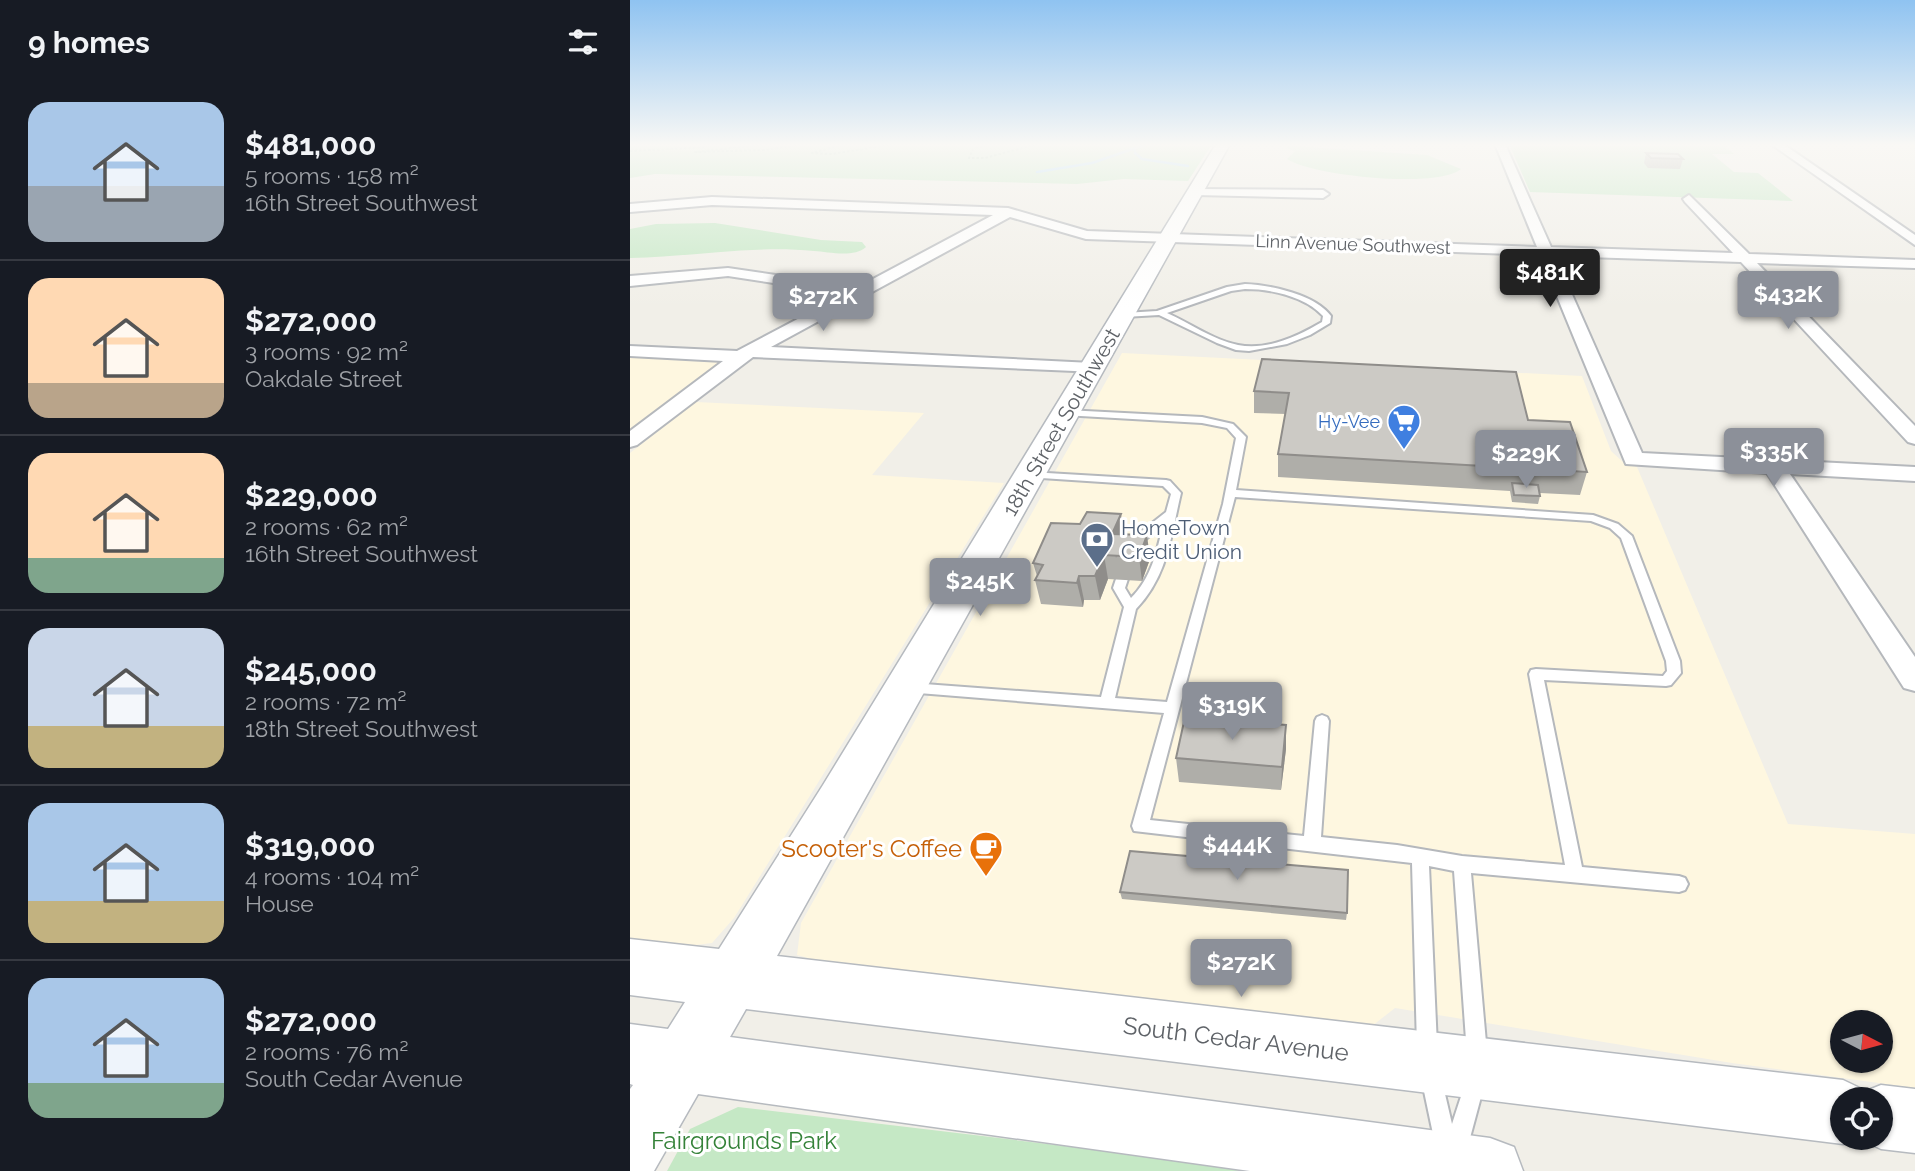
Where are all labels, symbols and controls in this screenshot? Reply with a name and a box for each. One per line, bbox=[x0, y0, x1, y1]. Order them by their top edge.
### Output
icon: filters bbox=[564, 23, 602, 61]
text: 9 homes bbox=[28, 25, 150, 60]
text: $481,000 bbox=[245, 127, 376, 162]
icon: home bbox=[84, 130, 168, 214]
text: 5 rooms · 158 m² bbox=[245, 162, 419, 189]
text: 16th Street Southwest bbox=[245, 189, 478, 216]
street label: Linn Avenue Southwest bbox=[1255, 230, 1451, 258]
pin: $481K bbox=[1501, 250, 1599, 309]
text: $481K bbox=[1516, 258, 1584, 285]
pin: $432K bbox=[1739, 272, 1837, 331]
pin: $272K bbox=[774, 274, 872, 333]
text: $432K bbox=[1754, 280, 1822, 307]
text: $272K bbox=[789, 282, 857, 309]
text: $272,000 bbox=[245, 303, 377, 338]
icon: home bbox=[84, 306, 168, 390]
street label: 18th Street Southwest bbox=[997, 324, 1125, 520]
text: 3 rooms · 92 m² bbox=[245, 338, 408, 365]
text: Oakdale Street bbox=[245, 365, 403, 392]
supermarket icon: Hy-Vee bbox=[1385, 402, 1423, 451]
place label: Hy-Vee bbox=[1318, 411, 1380, 432]
pin: $335K bbox=[1725, 428, 1823, 488]
pin: $229K bbox=[1477, 430, 1575, 490]
text: $335K bbox=[1740, 437, 1808, 464]
text: $229K bbox=[1491, 439, 1561, 466]
text: $229,000 bbox=[245, 478, 378, 513]
icon: home bbox=[84, 481, 168, 565]
text: 2 rooms · 62 m² bbox=[245, 513, 408, 540]
place label: HomeTown Credit Union bbox=[1121, 515, 1242, 564]
bank icon: HomeTown Credit Union bbox=[1078, 520, 1116, 569]
text: 16th Street Southwest bbox=[245, 540, 478, 567]
pin: $245K bbox=[931, 558, 1029, 618]
text: $245K bbox=[946, 567, 1014, 594]
text: $245,000 bbox=[245, 653, 377, 688]
icon: home bbox=[84, 656, 168, 740]
pin: $319K bbox=[1183, 682, 1281, 742]
text: 2 rooms · 72 m² bbox=[245, 688, 406, 715]
text: $319K bbox=[1198, 691, 1266, 718]
text: 18th Street Southwest bbox=[245, 715, 478, 742]
pin: $444K bbox=[1188, 822, 1286, 882]
text: $319,000 bbox=[245, 828, 375, 863]
cafe icon: Scooter's Coffee bbox=[967, 829, 1005, 878]
icon: home bbox=[84, 831, 168, 915]
text: $444K bbox=[1202, 831, 1272, 858]
place label: Scooter's Coffee bbox=[781, 834, 962, 863]
text: 4 rooms · 104 m² bbox=[245, 863, 419, 890]
text: House bbox=[245, 890, 314, 917]
pin: $272K bbox=[1192, 940, 1290, 999]
text: $272K bbox=[1207, 948, 1275, 975]
text: $272,000 bbox=[245, 1003, 377, 1038]
icon: home bbox=[84, 1006, 168, 1090]
north arrow bbox=[1830, 1010, 1894, 1073]
map controls bbox=[1830, 1010, 1893, 1150]
street label: South Cedar Avenue bbox=[1121, 1011, 1351, 1067]
text: 2 rooms · 76 m² bbox=[245, 1038, 408, 1065]
text: South Cedar Avenue bbox=[245, 1065, 463, 1092]
button: locate bbox=[1830, 1087, 1893, 1150]
park label: Fairgrounds Park bbox=[651, 1126, 837, 1155]

